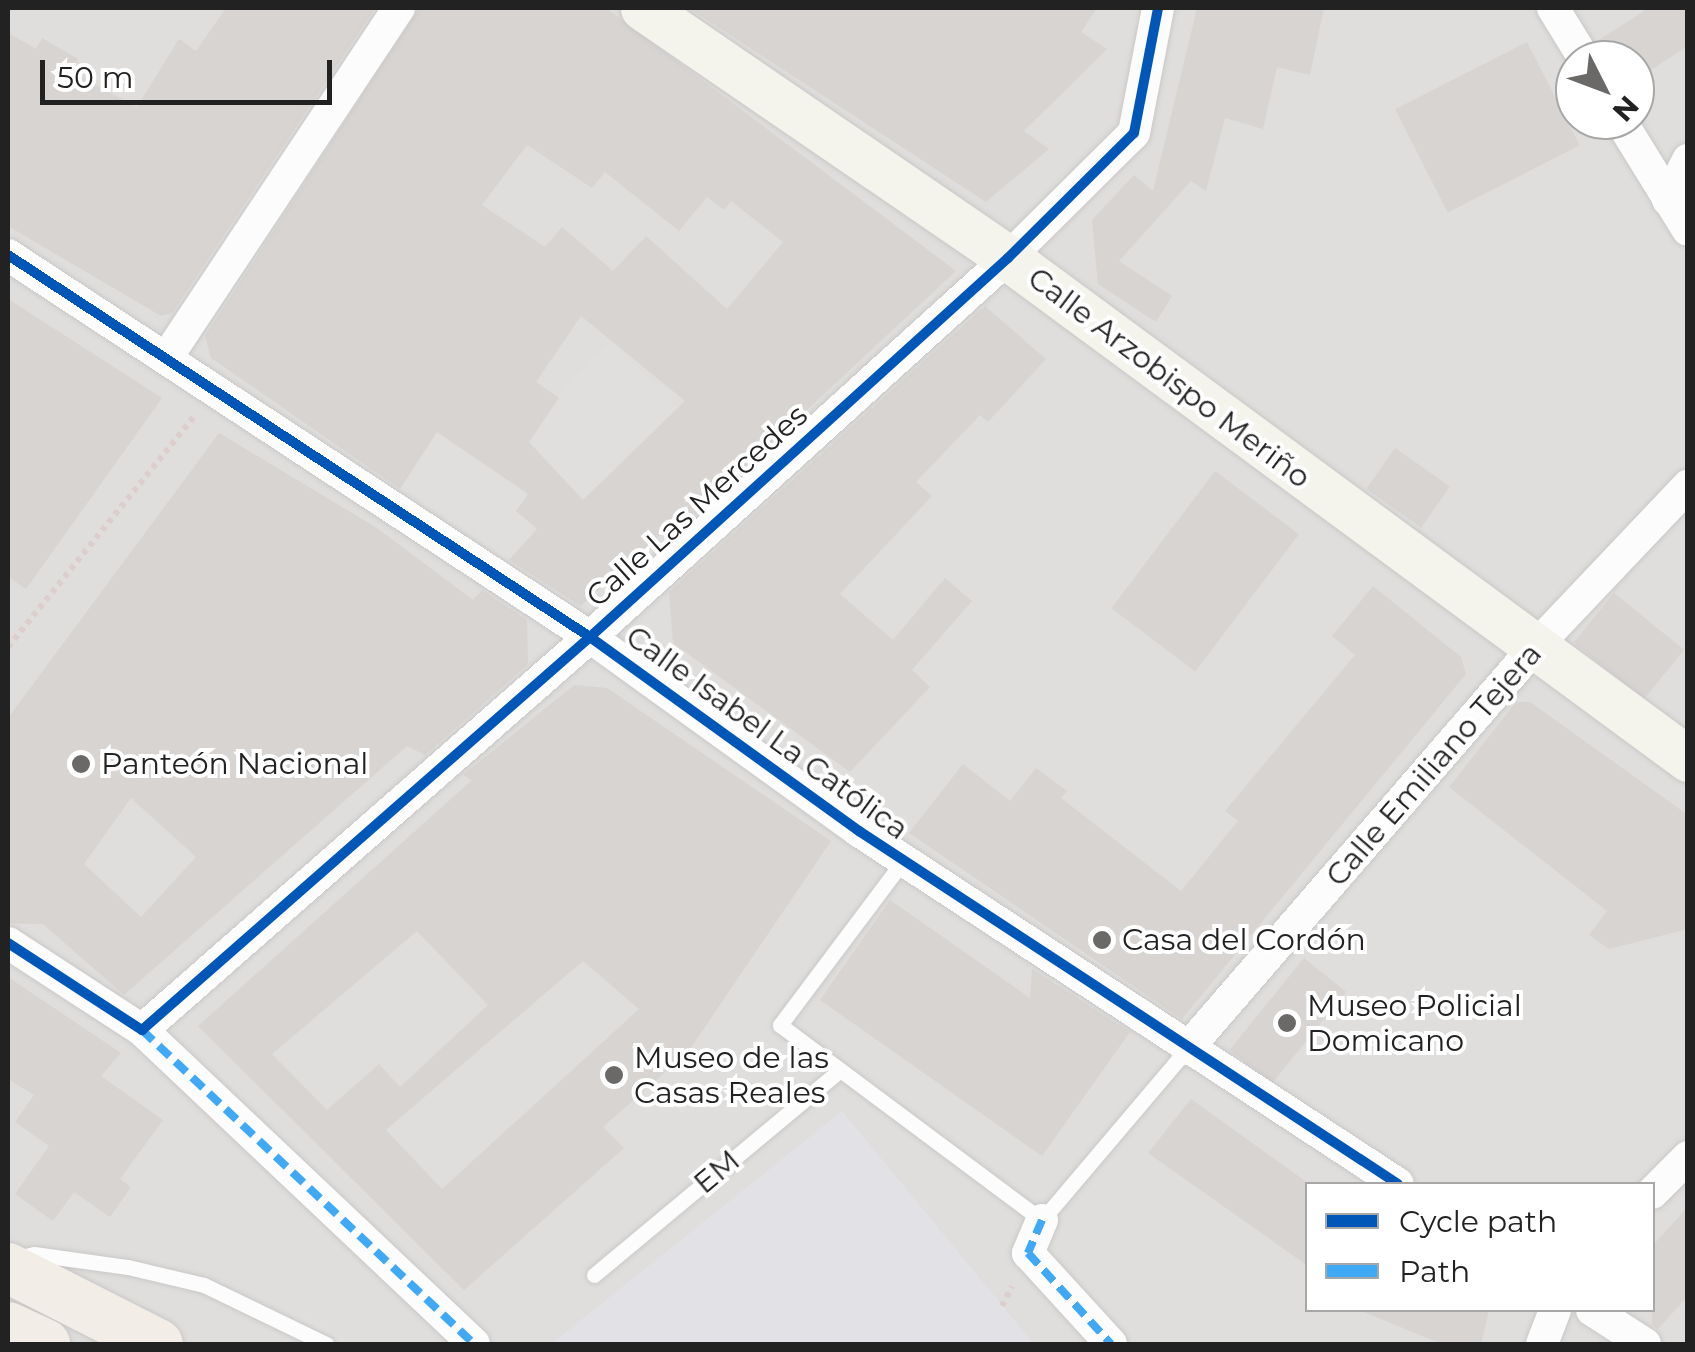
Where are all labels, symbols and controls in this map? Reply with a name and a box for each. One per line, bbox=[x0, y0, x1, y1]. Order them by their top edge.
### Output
scale bar bbox=[45, 40, 338, 102]
north arrow bbox=[1555, 40, 1655, 140]
text: 50 m bbox=[57, 59, 134, 96]
text: N bbox=[1606, 89, 1646, 129]
street label: Calle Arzobispo Meriño bbox=[1021, 260, 1317, 496]
street label: Calle Las Mercedes bbox=[579, 397, 815, 615]
street label: Calle Isabel La Católica bbox=[619, 619, 915, 847]
street label: Calle Emiliano Tejera bbox=[1319, 636, 1549, 894]
place label: Panteón Nacional bbox=[101, 746, 368, 782]
marker: Panteón Nacional bbox=[70, 753, 92, 775]
place label: Casa del Cordón bbox=[1122, 922, 1366, 958]
marker: Casa del Cordón bbox=[1091, 929, 1113, 951]
place label: Museo Policial Domicano bbox=[1307, 988, 1522, 1058]
marker: Museo Policial Domicano bbox=[1276, 1012, 1298, 1034]
place label: Museo de las Casas Reales bbox=[634, 1040, 829, 1110]
marker: Museo de las Casas Reales bbox=[603, 1064, 625, 1086]
street label: EM bbox=[687, 1143, 747, 1201]
legend bbox=[1305, 1182, 1655, 1312]
text: Cycle path bbox=[1399, 1203, 1557, 1240]
text: Path bbox=[1399, 1253, 1470, 1290]

